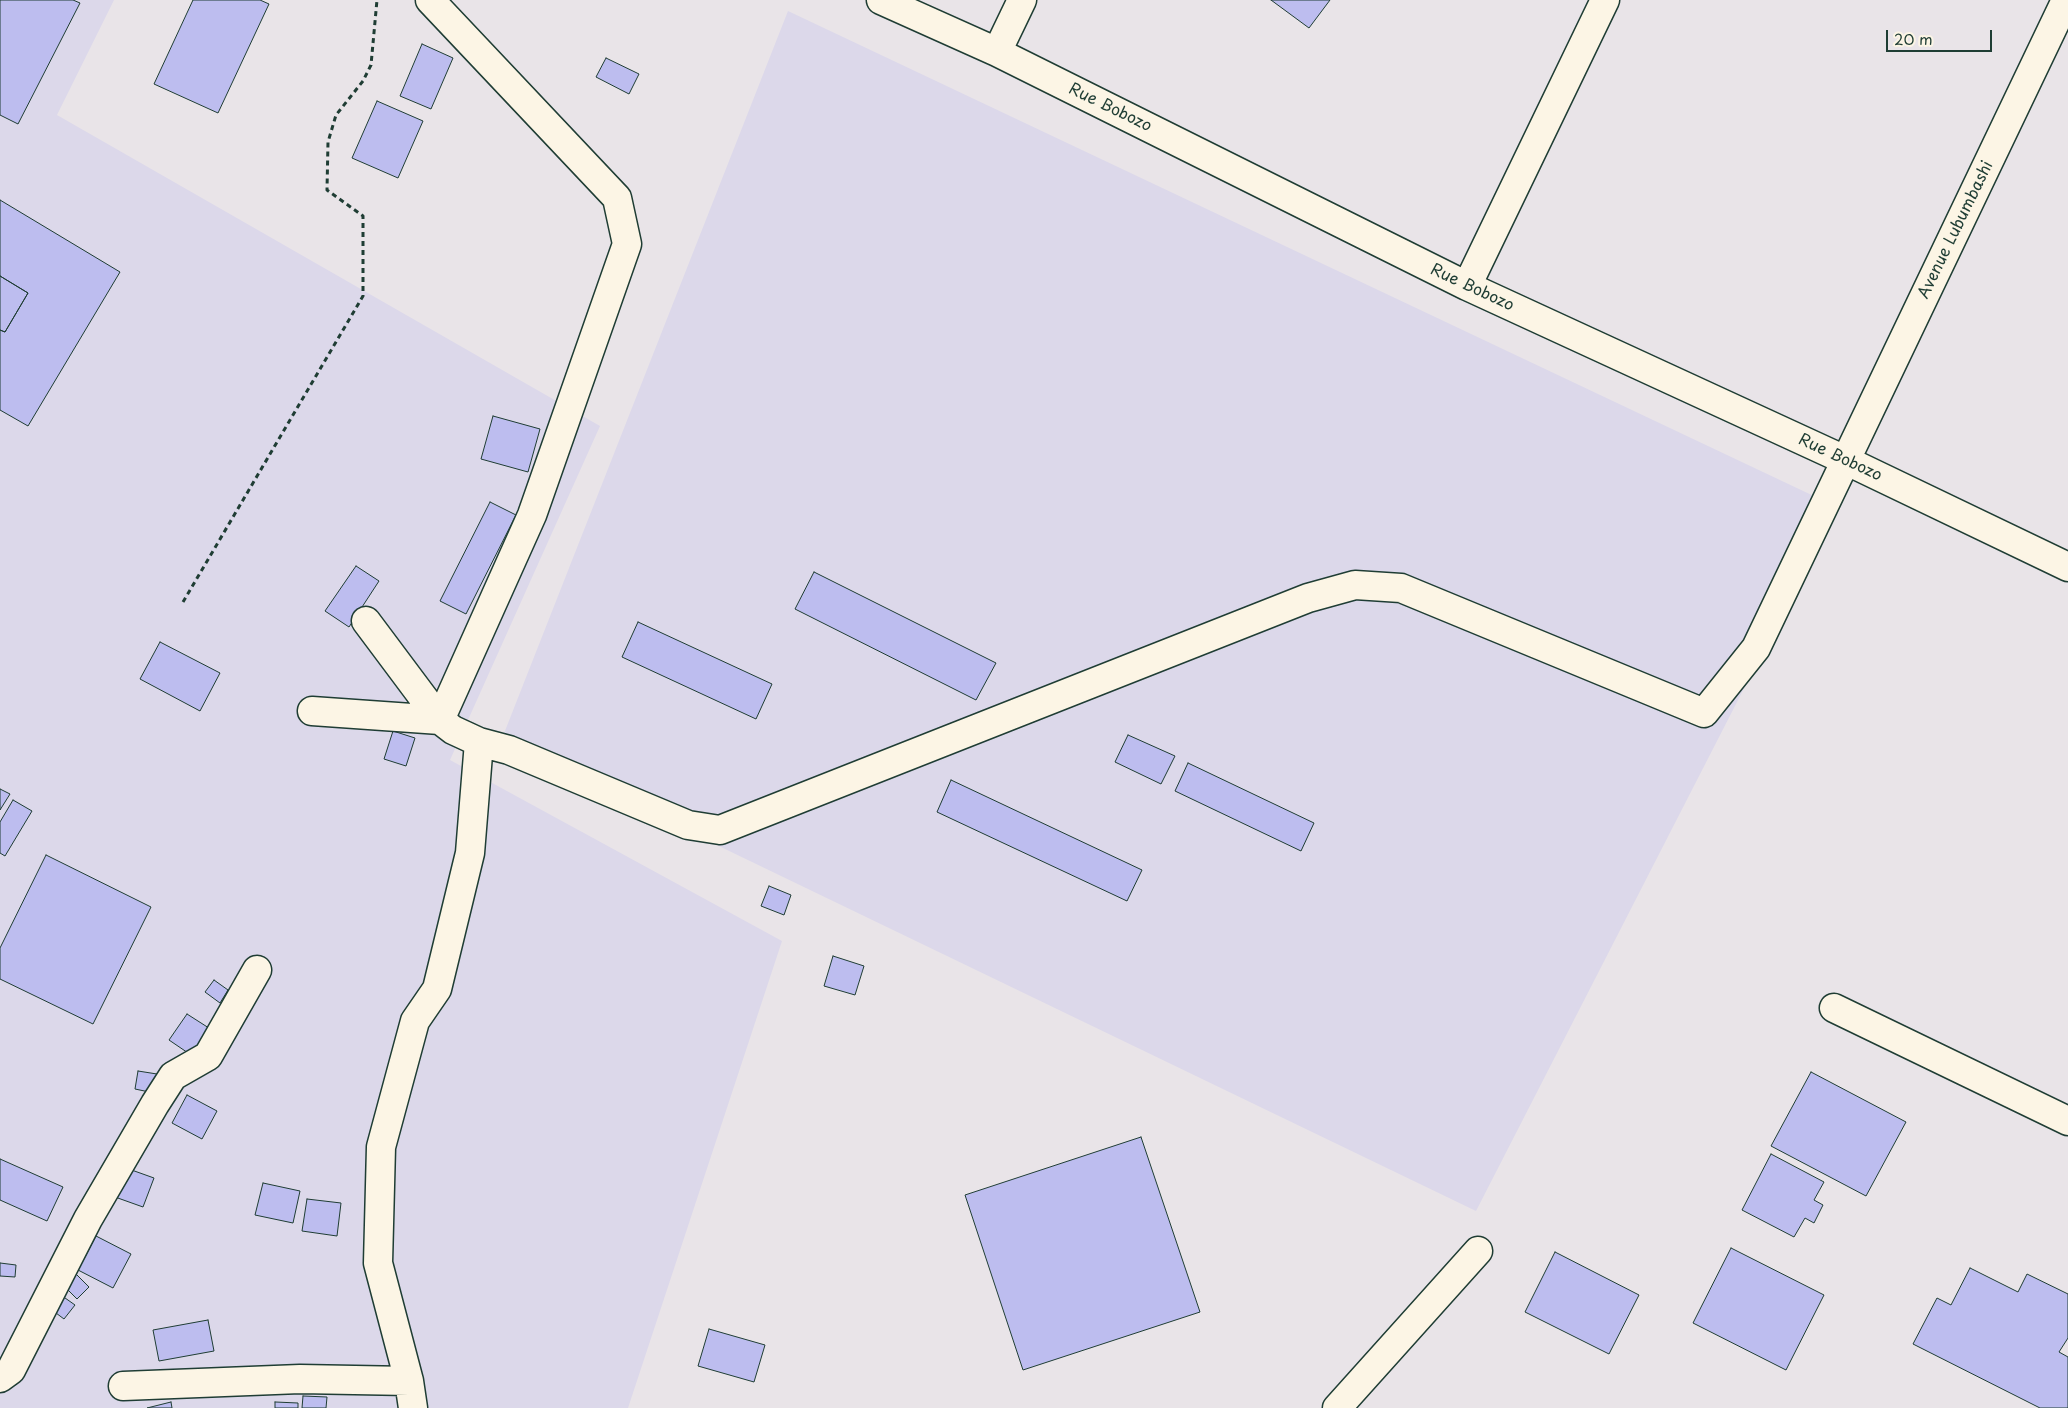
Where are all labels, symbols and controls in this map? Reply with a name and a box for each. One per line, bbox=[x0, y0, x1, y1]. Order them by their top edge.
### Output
scale bar bbox=[1888, 20, 1994, 52]
text: 20 m bbox=[1894, 27, 1933, 50]
street label: Rue Bobozo bbox=[1065, 80, 1155, 136]
street label: Avenue Lubumbashi bbox=[1914, 158, 1998, 302]
street label: Rue Bobozo bbox=[1427, 260, 1517, 316]
street label: Rue Bobozo bbox=[1795, 430, 1885, 486]

